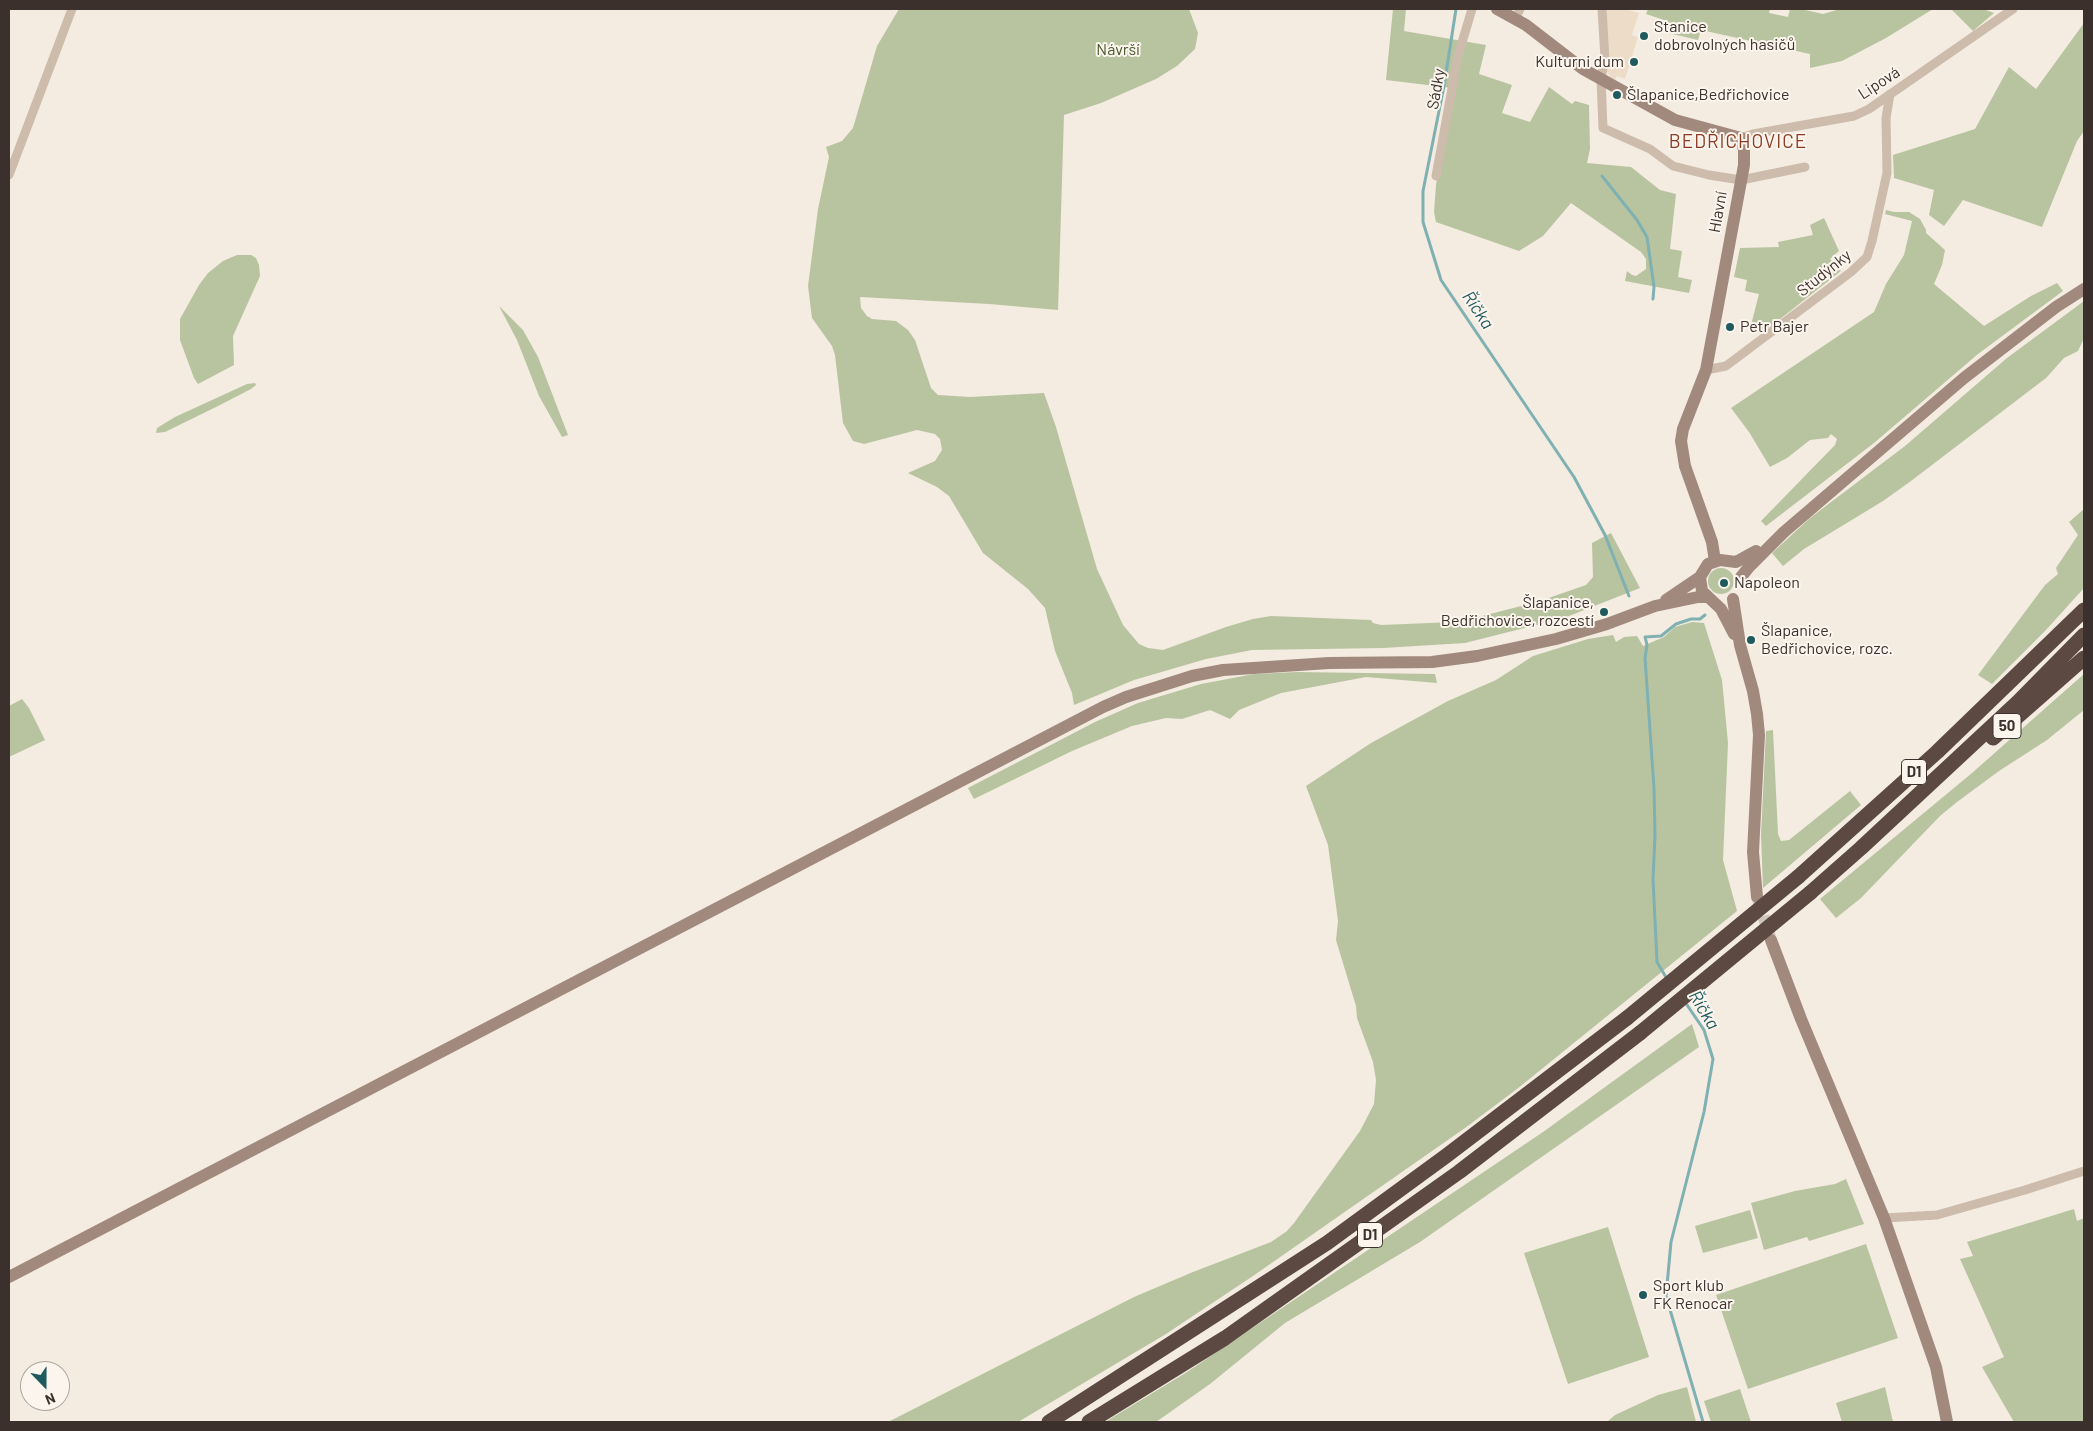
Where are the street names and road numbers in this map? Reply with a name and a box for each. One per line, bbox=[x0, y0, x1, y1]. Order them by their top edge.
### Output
street label: Lipová bbox=[1855, 62, 1903, 104]
street label: Sádky bbox=[1423, 67, 1449, 111]
street label: Hlavní bbox=[1705, 190, 1731, 234]
street label: Studýnky bbox=[1793, 245, 1855, 301]
road number: 50 bbox=[1993, 714, 2021, 738]
road number: D1 bbox=[1902, 760, 1926, 784]
road number: D1 bbox=[1358, 1222, 1382, 1248]

